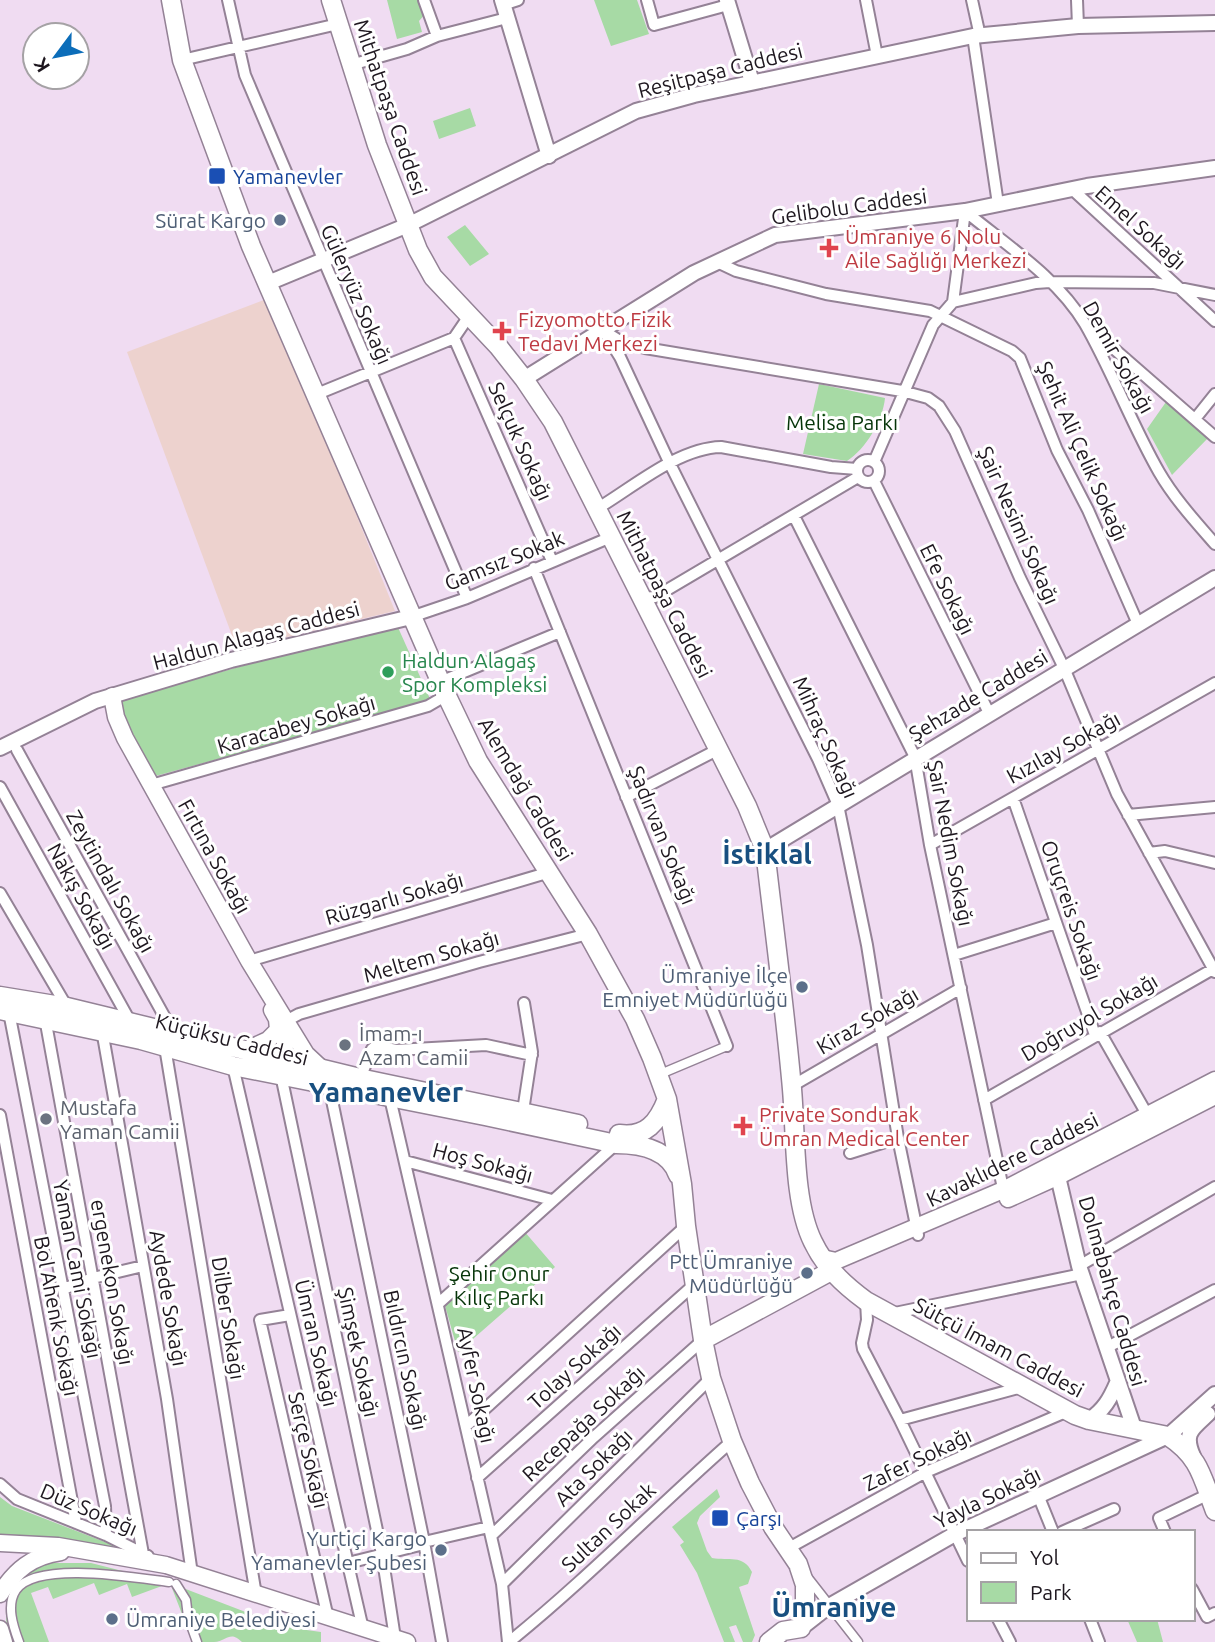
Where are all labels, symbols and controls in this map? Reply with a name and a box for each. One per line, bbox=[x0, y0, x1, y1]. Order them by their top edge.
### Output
street label: Mithatpaşa Caddesi bbox=[350, 16, 432, 198]
north arrow bbox=[21, 21, 91, 91]
street label: Reşitpaşa Caddesi bbox=[635, 38, 805, 102]
text: K bbox=[29, 54, 54, 76]
place label: Yamanevler bbox=[233, 164, 343, 188]
marker: Yamanevler bbox=[207, 166, 227, 186]
street label: Emel Sokağı bbox=[1091, 180, 1191, 274]
street label: Gelibolu Caddesi bbox=[770, 183, 928, 229]
place label: Sürat Kargo bbox=[155, 208, 266, 232]
marker: Sürat Kargo bbox=[272, 212, 288, 228]
street label: Güleryüz Sokağı bbox=[317, 220, 397, 368]
place label: Ümraniye 6 Nolu Aile Sağlığı Merkezi bbox=[845, 224, 1027, 272]
marker: Ümraniye 6 Nolu Aile Sağlığı Merkezi bbox=[819, 238, 839, 258]
street label: Demir Sokağı bbox=[1078, 297, 1160, 417]
place label: Fizyomotto Fizik Tedavi Merkezi bbox=[518, 307, 672, 355]
marker: Fizyomotto Fizik Tedavi Merkezi bbox=[492, 321, 512, 341]
street label: Şehit Ali Çelik Sokağı bbox=[1033, 357, 1133, 545]
street label: Selçuk Sokağı bbox=[484, 378, 558, 504]
park label: Melisa Parkı bbox=[786, 410, 898, 434]
street label: Şair Nesimi Sokağı bbox=[973, 442, 1065, 608]
street label: Mithatpaşa Caddesi bbox=[612, 506, 718, 682]
street label: Gamsız Sokak bbox=[441, 525, 568, 595]
street label: Efe Sokağı bbox=[916, 540, 980, 638]
street label: Haldun Alagaş Caddesi bbox=[150, 596, 362, 674]
street label: Şehzade Caddesi bbox=[904, 644, 1052, 746]
place label: Haldun Alagaş Spor Kompleksi bbox=[402, 648, 547, 696]
marker: Haldun Alagaş Spor Kompleksi bbox=[380, 664, 396, 680]
street label: Mihraç Sokağı bbox=[788, 673, 864, 801]
street label: Karacabey Sokağı bbox=[214, 690, 378, 758]
street label: Kızılay Sokağı bbox=[1002, 706, 1124, 788]
street label: Alemdağ Caddesi bbox=[474, 713, 578, 865]
street label: Şair Nedim Sokağı bbox=[923, 758, 979, 928]
street label: Şadırvan Sokağı bbox=[624, 762, 702, 908]
street label: Fırtına Sokağı bbox=[174, 795, 256, 917]
street label: Zeytindalı Sokağı bbox=[62, 806, 160, 956]
street label: Oruçreis Sokağı bbox=[1037, 837, 1107, 983]
district label: İstiklal bbox=[722, 838, 812, 869]
street label: Nakış Sokağı bbox=[43, 839, 121, 953]
street label: Rüzgarlı Sokağı bbox=[322, 867, 466, 929]
street label: Meltem Sokağı bbox=[360, 925, 502, 987]
place label: Ümraniye İlçe Emniyet Müdürlüğü bbox=[602, 963, 788, 1011]
street label: Doğruyol Sokağı bbox=[1016, 968, 1162, 1066]
marker: Ümraniye İlçe Emniyet Müdürlüğü bbox=[794, 979, 810, 995]
street label: Kiraz Sokağı bbox=[812, 981, 922, 1059]
street label: Küçüksu Caddesi bbox=[153, 1008, 311, 1070]
place label: İmam-ı Azam Camii bbox=[359, 1021, 468, 1069]
marker: İmam-ı Azam Camii bbox=[337, 1037, 353, 1053]
district label: Yamanevler bbox=[309, 1076, 464, 1107]
place label: Mustafa Yaman Camii bbox=[60, 1095, 180, 1143]
place label: Private Sondurak Ümran Medical Center bbox=[759, 1102, 969, 1150]
street label: Kavaklıdere Caddesi bbox=[922, 1107, 1102, 1211]
marker: Mustafa Yaman Camii bbox=[38, 1111, 54, 1127]
marker: Private Sondurak Ümran Medical Center bbox=[733, 1116, 753, 1136]
street label: Hoş Sokağı bbox=[430, 1137, 536, 1187]
street label: Yaman Cami Sokağı bbox=[49, 1178, 107, 1360]
street label: Dolmabahçe Caddesi bbox=[1074, 1193, 1152, 1389]
street label: ergenekon Sokağı bbox=[87, 1197, 139, 1367]
street label: Aydede Sokağı bbox=[145, 1228, 193, 1368]
street label: Bol Ahenk Sokağı bbox=[30, 1234, 84, 1398]
place label: Ptt Ümraniye Müdürlüğü bbox=[669, 1249, 793, 1297]
street label: Dilber Sokağı bbox=[207, 1255, 251, 1381]
park label: Şehir Onur Kılıç Parkı bbox=[449, 1261, 549, 1309]
marker: Ptt Ümraniye Müdürlüğü bbox=[799, 1265, 815, 1281]
street label: Ümran Sokağı bbox=[291, 1277, 343, 1409]
street label: Şimşek Sokağı bbox=[334, 1285, 384, 1419]
street label: Bıldırcın Sokağı bbox=[379, 1288, 433, 1432]
street label: Sütçü İmam Caddesi bbox=[910, 1292, 1088, 1402]
street label: Tolay Sokağı bbox=[523, 1318, 625, 1414]
street label: Ayfer Sokağı bbox=[453, 1325, 501, 1445]
street label: Recepağa Sokağı bbox=[517, 1360, 649, 1486]
street label: Serçe Sokağı bbox=[284, 1390, 334, 1510]
street label: Ata Sokağı bbox=[549, 1423, 637, 1511]
street label: Zafer Sokağı bbox=[859, 1423, 975, 1495]
street label: Yayla Sokağı bbox=[930, 1461, 1044, 1533]
street label: Sultan Sokak bbox=[556, 1477, 660, 1577]
street label: Düz Sokağı bbox=[37, 1478, 141, 1540]
place label: Çarşı bbox=[736, 1506, 782, 1530]
marker: Çarşı bbox=[710, 1508, 730, 1528]
place label: Yurtiçi Kargo Yamanevler Şubesi bbox=[251, 1526, 427, 1574]
legend bbox=[967, 1530, 1194, 1621]
marker: Yurtiçi Kargo Yamanevler Şubesi bbox=[433, 1542, 449, 1558]
text: Yol bbox=[1030, 1545, 1059, 1569]
text: Park bbox=[1030, 1580, 1072, 1604]
district label: Ümraniye bbox=[772, 1591, 896, 1622]
place label: Ümraniye Belediyesi bbox=[126, 1607, 316, 1631]
marker: Ümraniye Belediyesi bbox=[104, 1611, 120, 1627]

